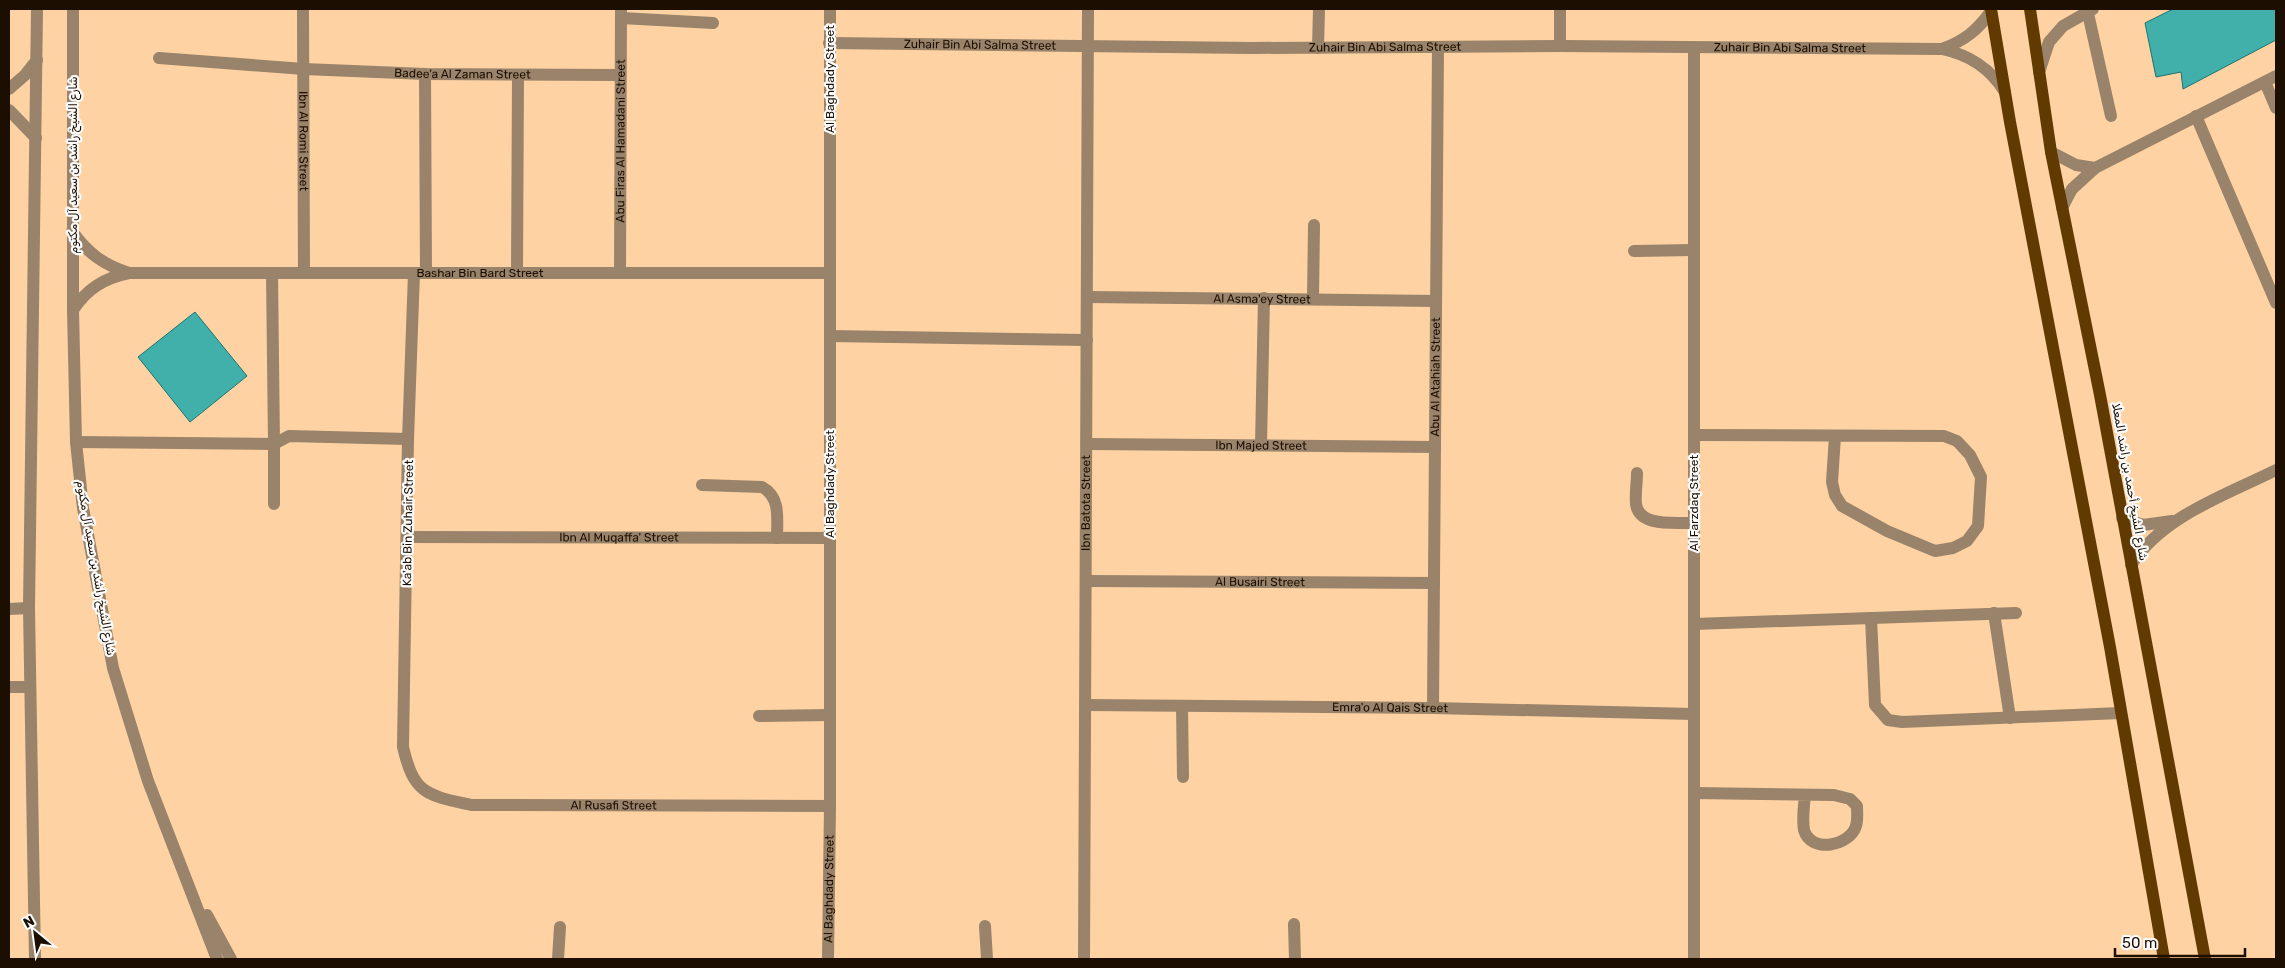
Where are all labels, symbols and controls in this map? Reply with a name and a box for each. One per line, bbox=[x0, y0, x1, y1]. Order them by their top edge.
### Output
street label: Al Baghdady Street bbox=[823, 25, 837, 133]
street label: Zuhair Bin Abi Salma Street bbox=[904, 37, 1056, 53]
street label: Zuhair Bin Abi Salma Street bbox=[1309, 40, 1461, 55]
street label: Zuhair Bin Abi Salma Street bbox=[1714, 40, 1866, 55]
street label: Abu Firas Al Hamadani Street bbox=[613, 59, 628, 223]
street label: Badee'a Al Zaman Street bbox=[394, 66, 531, 82]
street label: شارع الشيخ راشد بن سعيد آل مكتوم bbox=[66, 76, 82, 254]
street label: Ibn Al Romi Street bbox=[296, 91, 311, 191]
street label: Bashar Bin Bard Street bbox=[416, 266, 544, 280]
street label: Al Asma'ey Street bbox=[1213, 291, 1311, 307]
street label: Abu Al Atahiah Street bbox=[1428, 317, 1443, 437]
street label: شارع الشيخ أحمد بن راشد المعلا bbox=[2107, 402, 2151, 562]
street label: Al Baghdady Street bbox=[823, 430, 837, 538]
street label: Ibn Majed Street bbox=[1215, 438, 1307, 453]
street label: Ibn Batota Street bbox=[1079, 455, 1093, 551]
street label: Al Farzdaq Street bbox=[1687, 455, 1701, 551]
street label: Ka'ab Bin Zuhair Street bbox=[400, 459, 416, 586]
street label: شارع الشيخ راشد بن سعيد آل مكتوم bbox=[72, 479, 118, 657]
street label: Ibn Al Muqaffa' Street bbox=[559, 530, 679, 545]
street label: Al Busairi Street bbox=[1215, 575, 1305, 589]
street label: Emra'o Al Qais Street bbox=[1332, 700, 1448, 715]
street label: Al Rusafi Street bbox=[571, 798, 657, 813]
street label: Al Baghdady Street bbox=[821, 835, 837, 943]
north arrow bbox=[10, 908, 60, 958]
text: N bbox=[20, 912, 37, 932]
scale bar bbox=[2115, 926, 2245, 958]
text: 50 m bbox=[2122, 934, 2157, 952]

